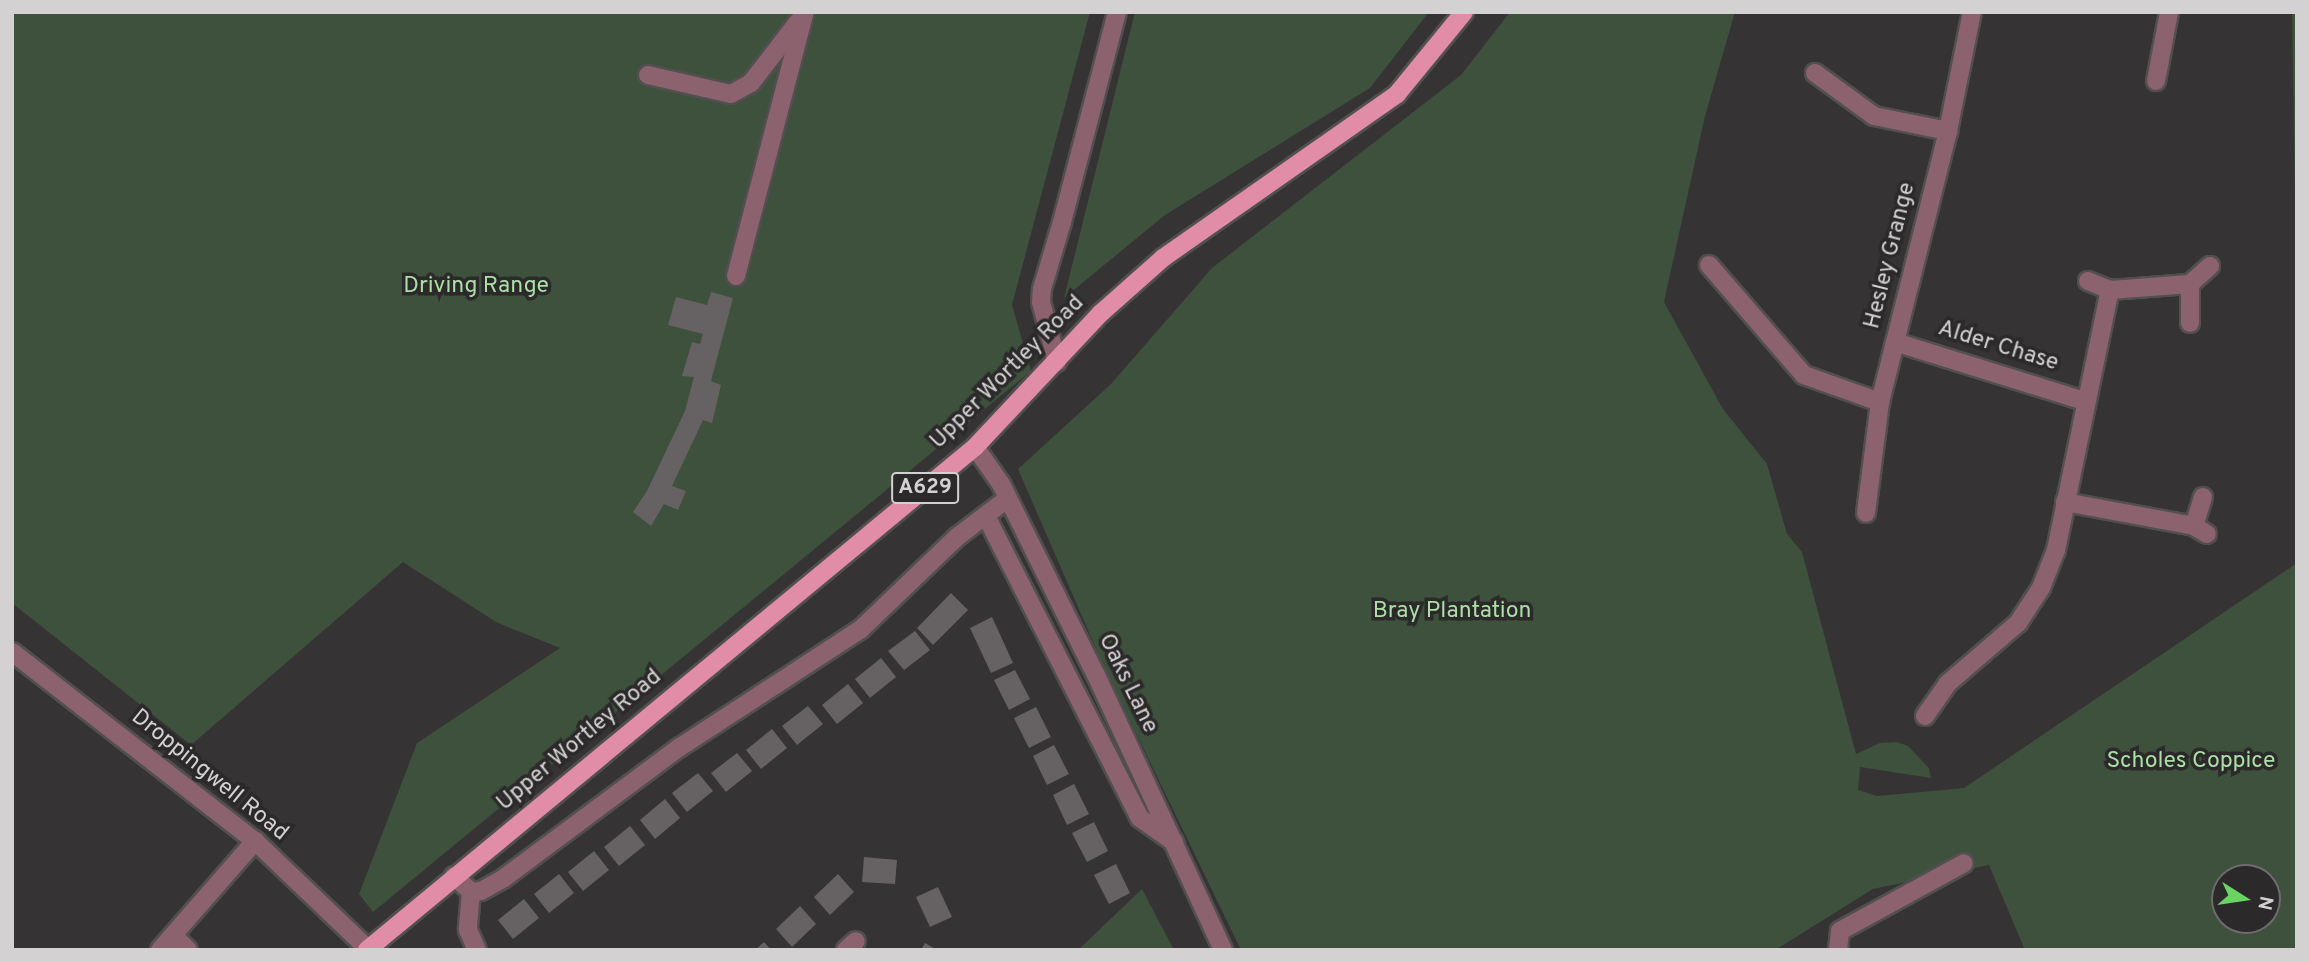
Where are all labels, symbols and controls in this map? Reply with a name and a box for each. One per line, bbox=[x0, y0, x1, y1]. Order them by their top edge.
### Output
street label: Hesley Grange bbox=[1859, 180, 1923, 332]
park label: Driving Range bbox=[403, 273, 549, 301]
street label: Upper Wortley Road bbox=[925, 290, 1091, 456]
street label: Alder Chase bbox=[1934, 316, 2062, 378]
road number: A629 bbox=[890, 470, 960, 505]
park label: Bray Plantation bbox=[1373, 598, 1531, 626]
street label: Oaks Lane bbox=[1091, 630, 1163, 738]
street label: Upper Wortley Road bbox=[492, 664, 668, 818]
street label: Droppingwell Road bbox=[125, 704, 293, 848]
park label: Scholes Coppice bbox=[2107, 748, 2275, 776]
north arrow bbox=[2211, 864, 2281, 934]
text: N bbox=[2251, 894, 2278, 912]

